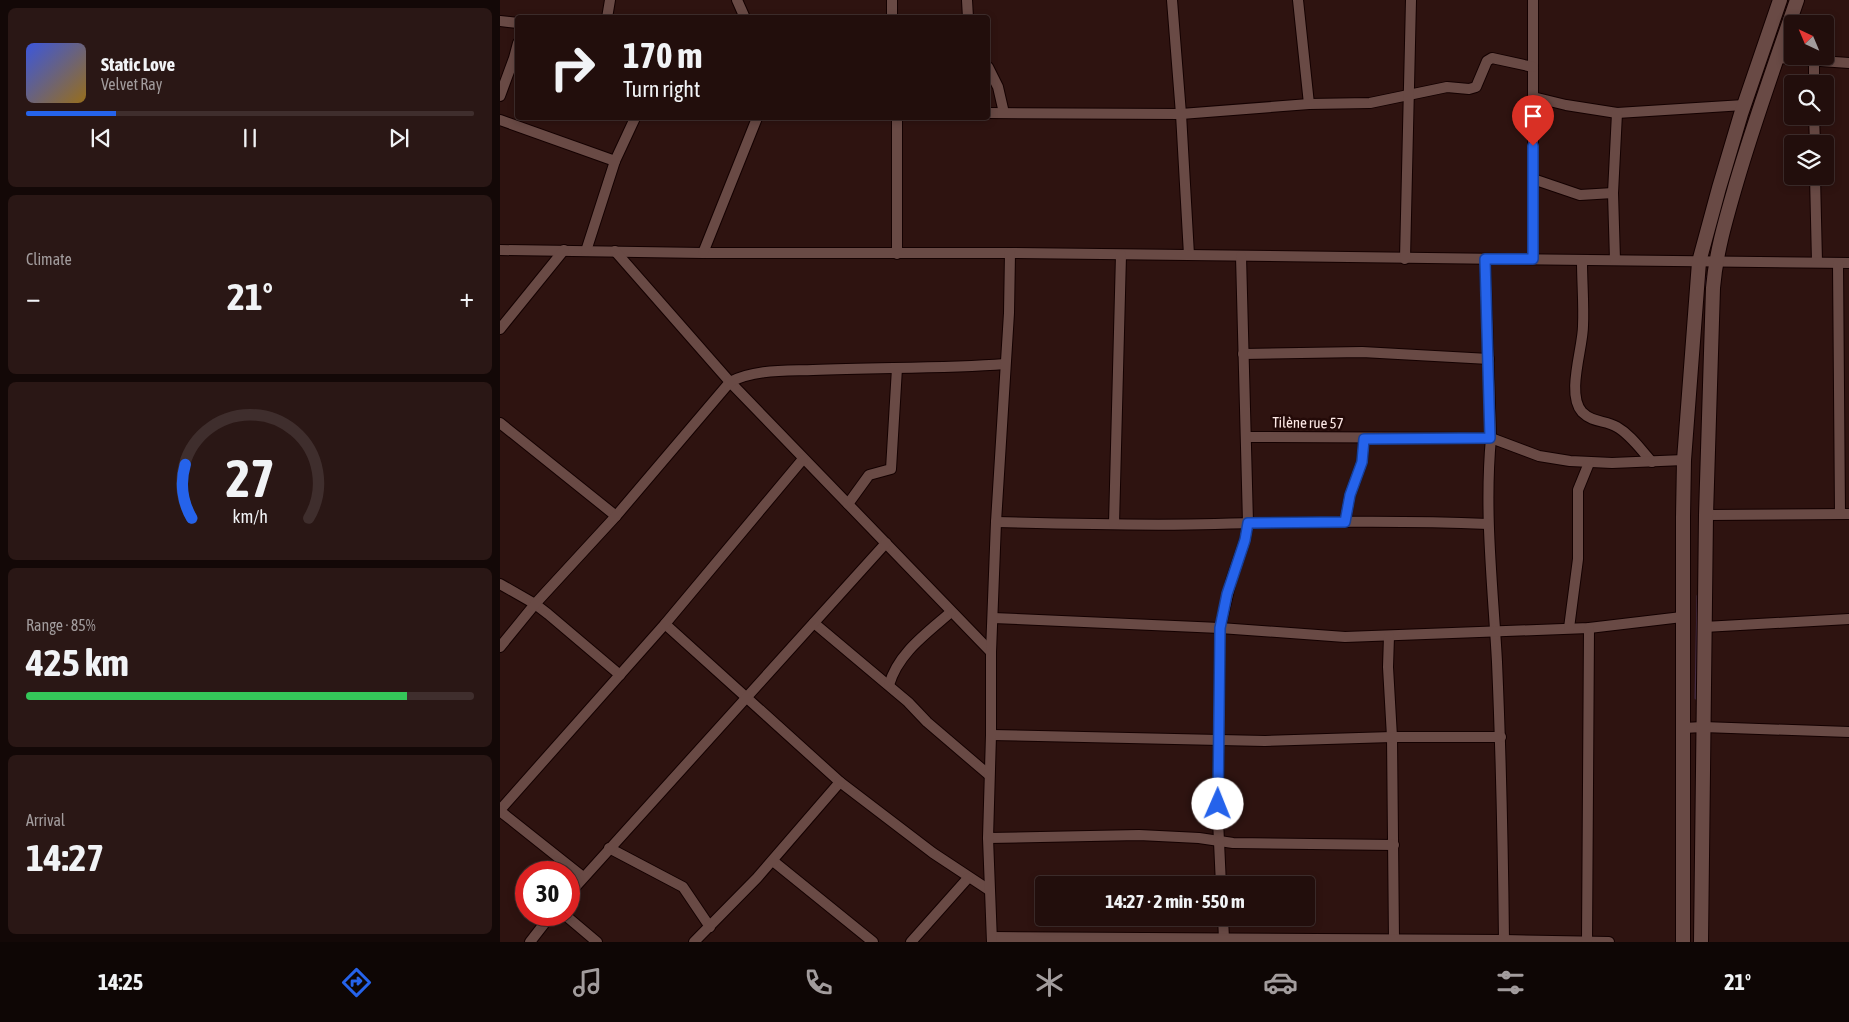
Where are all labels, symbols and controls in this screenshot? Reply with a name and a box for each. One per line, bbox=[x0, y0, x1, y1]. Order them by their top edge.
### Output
north arrow bbox=[1784, 15, 1834, 65]
map controls bbox=[1784, 15, 1834, 185]
icon: right bbox=[540, 35, 605, 100]
text: 170 m bbox=[623, 35, 702, 75]
text: Static Love bbox=[101, 53, 175, 75]
text: Velvet Ray bbox=[101, 75, 162, 93]
button: search bbox=[1784, 75, 1834, 125]
text: Turn right bbox=[623, 76, 700, 102]
pin bbox=[1512, 95, 1554, 146]
icon: arrive bbox=[1519, 102, 1547, 130]
icon: previous bbox=[87, 124, 115, 152]
icon: pause bbox=[236, 124, 264, 152]
icon: next bbox=[385, 124, 413, 152]
button: layers bbox=[1784, 135, 1834, 185]
text: Climate bbox=[26, 250, 72, 268]
text: 21° bbox=[227, 275, 273, 318]
text: − bbox=[26, 281, 41, 313]
text: + bbox=[459, 281, 474, 313]
street label: Tilène rue 57 bbox=[1272, 413, 1344, 432]
text: 27 bbox=[226, 448, 274, 508]
text: km/h bbox=[232, 506, 268, 527]
text: Range · 85% bbox=[26, 616, 96, 634]
text: 425 km bbox=[26, 641, 129, 684]
position arrow bbox=[1191, 777, 1243, 829]
text: Arrival bbox=[26, 811, 65, 829]
text: 14:27 bbox=[26, 836, 104, 879]
speed limit sign: 30 bbox=[515, 861, 580, 926]
text: 14:27 · 2 min · 550 m bbox=[1105, 890, 1245, 912]
icon: directions bbox=[339, 965, 374, 1000]
icon: music bbox=[570, 965, 605, 1000]
icon: phone bbox=[801, 965, 836, 1000]
icon: climate bbox=[1032, 965, 1067, 1000]
icon: car bbox=[1263, 965, 1298, 1000]
icon: filters bbox=[1493, 965, 1528, 1000]
text: 14:25 bbox=[98, 969, 143, 995]
text: 21° bbox=[1724, 969, 1751, 995]

